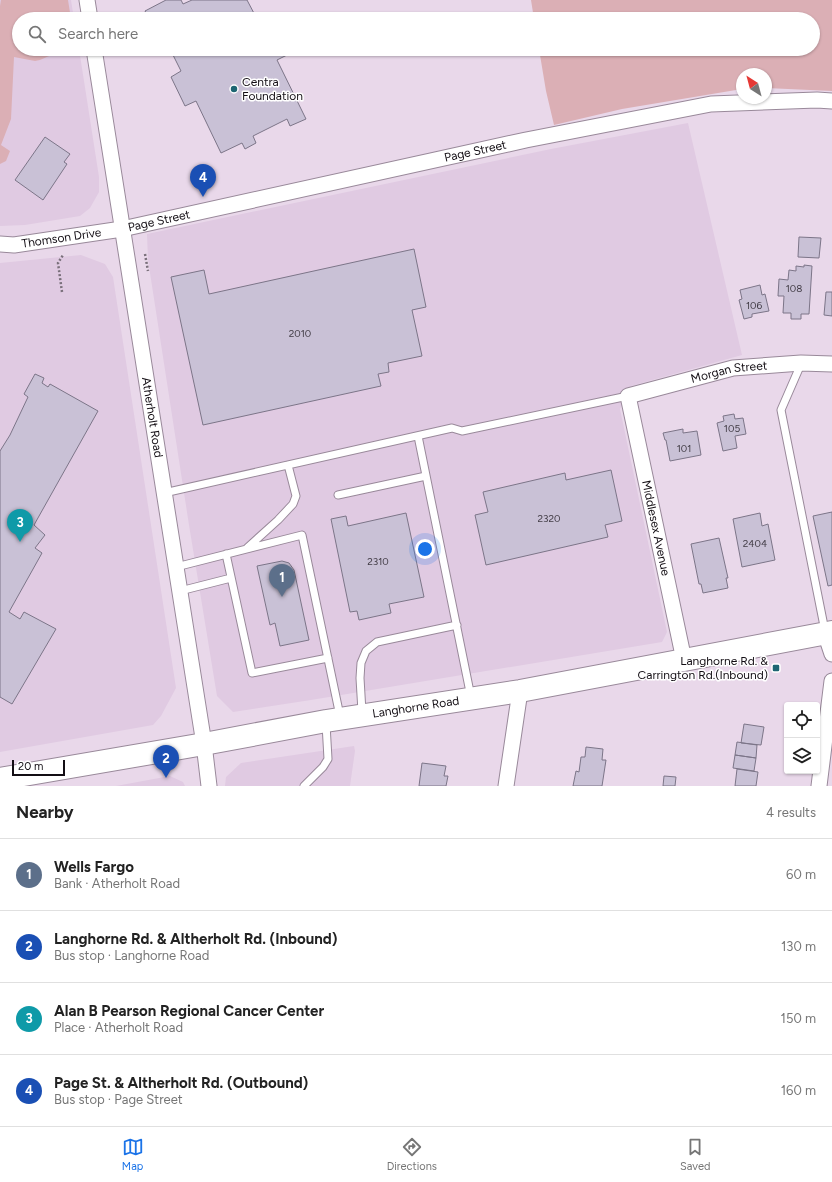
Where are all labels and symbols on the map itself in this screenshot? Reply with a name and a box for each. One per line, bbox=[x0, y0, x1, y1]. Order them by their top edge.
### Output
north arrow bbox=[736, 68, 772, 104]
place label: Centra Foundation bbox=[242, 75, 303, 103]
marker: Centra Foundation bbox=[229, 84, 239, 94]
street label: Page Street bbox=[443, 137, 508, 165]
pin: 4 bbox=[190, 164, 216, 197]
street label: Page Street bbox=[127, 207, 192, 235]
street label: Thomson Drive bbox=[21, 225, 103, 251]
house number: 108 bbox=[786, 282, 802, 295]
house number: 106 bbox=[746, 299, 762, 312]
house number: 2010 bbox=[289, 327, 311, 340]
street label: Morgan Street bbox=[689, 358, 768, 386]
street label: Atherholt Road bbox=[139, 376, 166, 459]
house number: 105 bbox=[724, 422, 740, 435]
house number: 101 bbox=[677, 442, 691, 455]
street label: Middlesex Avenue bbox=[639, 479, 673, 578]
pin: 3 bbox=[7, 509, 33, 542]
house number: 2320 bbox=[537, 512, 561, 525]
house number: 2404 bbox=[743, 537, 767, 550]
your location bbox=[415, 539, 435, 559]
house number: 2310 bbox=[367, 555, 389, 568]
pin: 1 bbox=[269, 564, 295, 597]
place label: Langhorne Rd. & Carrington Rd.(Inbound) bbox=[638, 654, 768, 682]
marker: Langhorne Rd. & Carrington Rd.(Inbound) bbox=[771, 663, 781, 673]
street label: Langhorne Road bbox=[371, 693, 460, 721]
pin: 2 bbox=[153, 745, 179, 778]
scale bar bbox=[12, 758, 65, 777]

